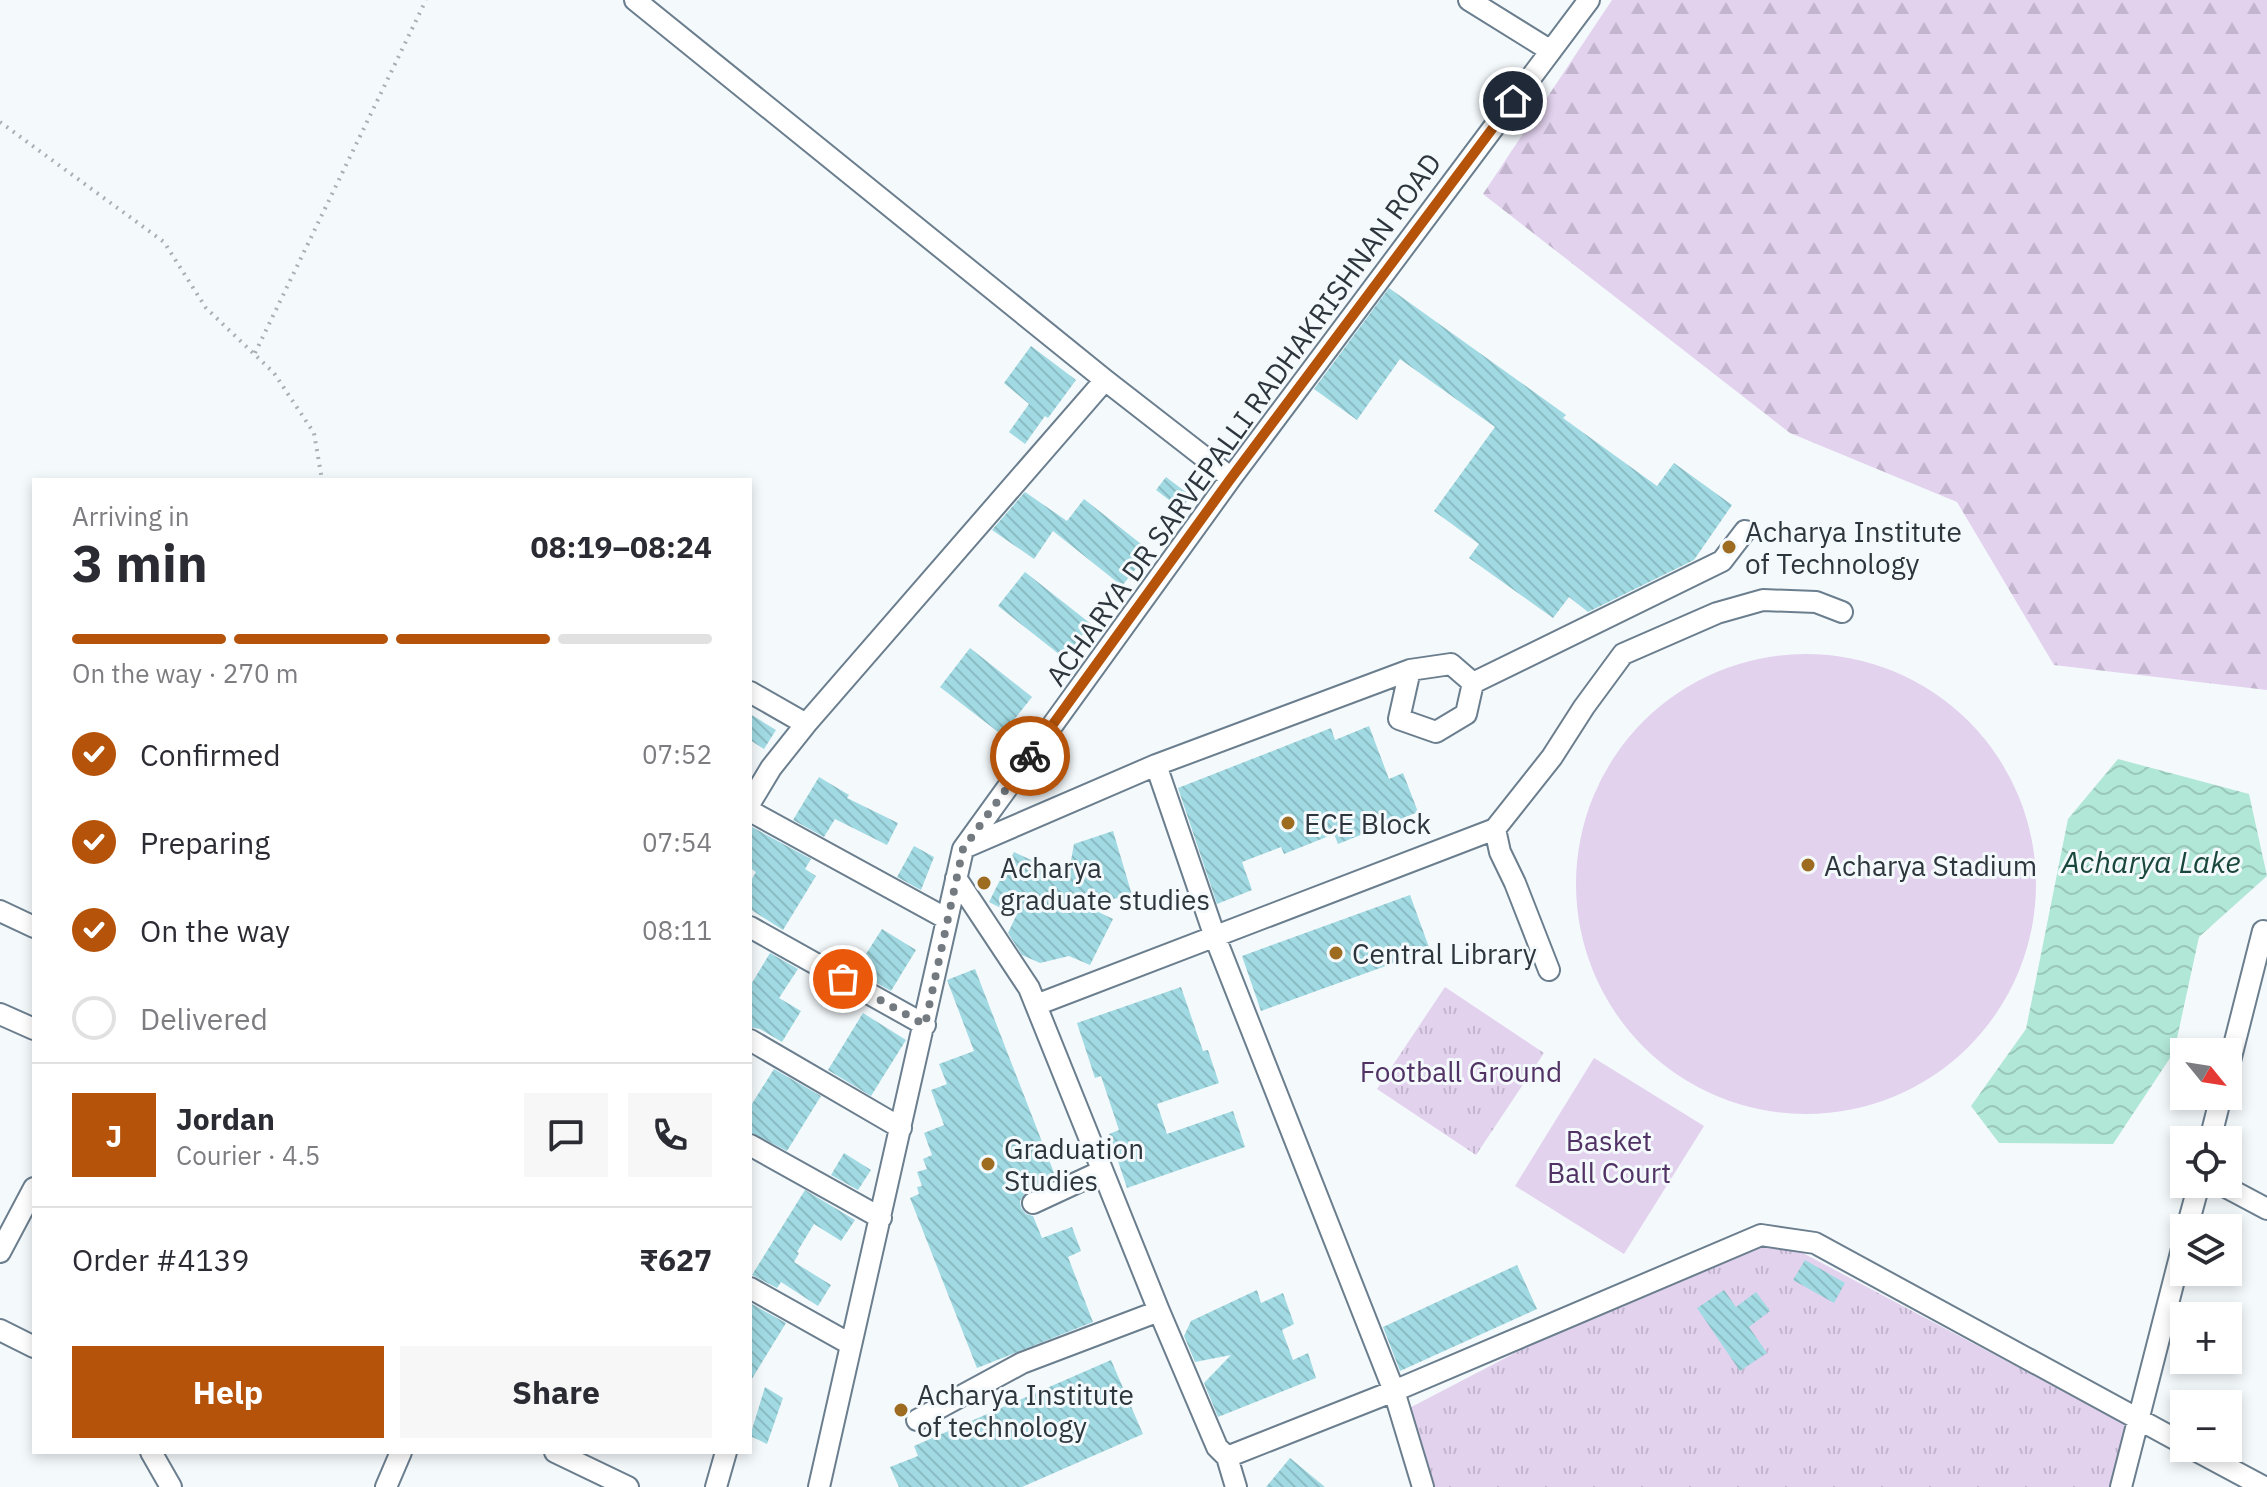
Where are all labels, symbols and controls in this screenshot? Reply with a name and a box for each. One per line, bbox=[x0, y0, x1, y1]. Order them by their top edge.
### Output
pin bbox=[1479, 67, 1547, 135]
icon: home bbox=[1491, 79, 1535, 123]
street label: ACHARYA DR SARVEPALLI RADHAKRISHNAN ROAD bbox=[1037, 145, 1449, 693]
text: Arriving in bbox=[72, 499, 189, 533]
place label: Acharya Institute of Technology bbox=[1745, 513, 1962, 582]
text: 08:19–08:24 bbox=[531, 527, 712, 566]
text: 3 min bbox=[72, 529, 208, 596]
marker: Acharya Institute of Technology bbox=[1720, 538, 1738, 556]
text: On the way · 270 m bbox=[72, 656, 298, 690]
courier bbox=[990, 716, 1070, 796]
icon: check bbox=[72, 732, 116, 776]
icon: bike bbox=[1008, 734, 1052, 778]
text: Confirmed bbox=[140, 735, 281, 774]
text: 07:52 bbox=[642, 737, 712, 771]
place label: ECE Block bbox=[1304, 805, 1431, 842]
marker: ECE Block bbox=[1279, 814, 1297, 832]
icon: check bbox=[72, 820, 116, 864]
text: Preparing bbox=[140, 823, 270, 862]
text: 07:54 bbox=[642, 825, 712, 859]
water label: Acharya Lake bbox=[2060, 842, 2241, 881]
place label: Acharya Stadium bbox=[1824, 847, 2037, 884]
place label: Acharya graduate studies bbox=[1000, 849, 1210, 918]
marker: Acharya Stadium bbox=[1799, 856, 1817, 874]
marker: Acharya graduate studies bbox=[975, 874, 993, 892]
icon: check bbox=[72, 908, 116, 952]
text: On the way bbox=[140, 911, 290, 950]
text: 08:11 bbox=[642, 913, 712, 947]
place label: Central Library bbox=[1352, 935, 1537, 972]
marker: Central Library bbox=[1327, 944, 1345, 962]
pin bbox=[809, 945, 877, 1013]
icon: bag bbox=[821, 957, 865, 1001]
text: Delivered bbox=[140, 999, 268, 1038]
north arrow bbox=[2170, 1038, 2242, 1110]
map controls bbox=[2170, 1038, 2242, 1462]
park label: Football Ground bbox=[1360, 1053, 1562, 1090]
button: chat bbox=[524, 1093, 608, 1177]
button: phone bbox=[628, 1093, 712, 1177]
text: Jordan bbox=[176, 1099, 275, 1138]
text: J bbox=[106, 1116, 122, 1155]
park label: Basket Ball Court bbox=[1547, 1122, 1671, 1191]
button: locate bbox=[2170, 1126, 2242, 1198]
place label: Graduation Studies bbox=[1004, 1130, 1144, 1199]
text: Courier · 4.5 bbox=[176, 1138, 320, 1172]
marker: Graduation Studies bbox=[979, 1155, 997, 1173]
button: layers bbox=[2170, 1214, 2242, 1286]
text: Order #4139 bbox=[72, 1240, 249, 1279]
text: ₹627 bbox=[639, 1240, 712, 1279]
button: + bbox=[2170, 1302, 2242, 1374]
button: Help bbox=[72, 1346, 384, 1438]
button: Share bbox=[400, 1346, 712, 1438]
place label: Acharya Institute of technology bbox=[917, 1376, 1134, 1445]
button: − bbox=[2170, 1390, 2242, 1462]
marker: Acharya Institute of technology bbox=[892, 1401, 910, 1419]

